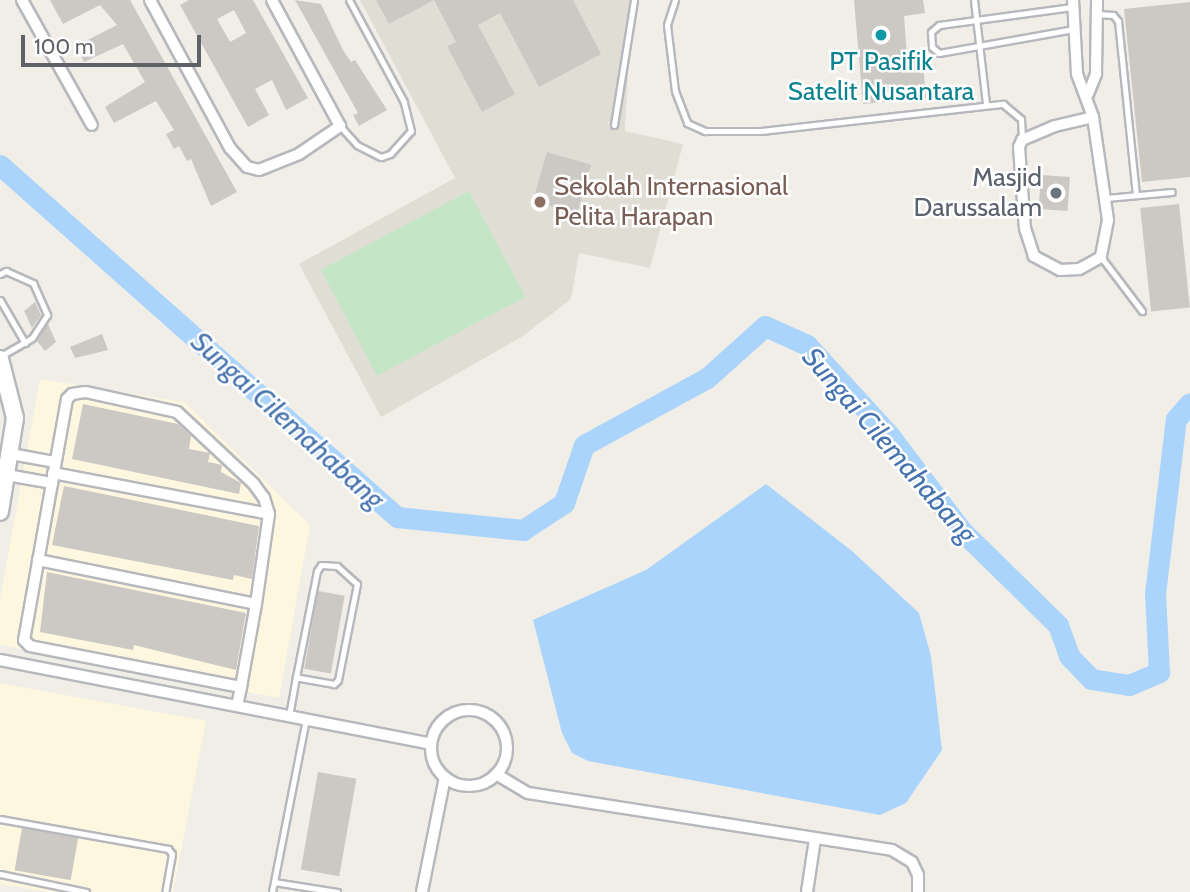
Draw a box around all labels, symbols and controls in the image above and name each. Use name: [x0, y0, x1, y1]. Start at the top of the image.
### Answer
scale bar: [24, 21, 205, 65]
marker: PT Pasifik Satelit Nusantara: [873, 27, 889, 43]
text: 100 m: [34, 34, 93, 59]
place label: PT Pasifik Satelit Nusantara: [788, 46, 974, 108]
place label: Masjid Darussalam: [914, 162, 1042, 224]
place label: Sekolah Internasional Pelita Harapan: [554, 171, 788, 232]
marker: Masjid Darussalam: [1048, 185, 1064, 201]
marker: Sekolah Internasional Pelita Harapan: [532, 194, 548, 210]
water label: Sungai Cilemahabang: [185, 324, 391, 516]
water label: Sungai Cilemahabang: [796, 340, 984, 550]

